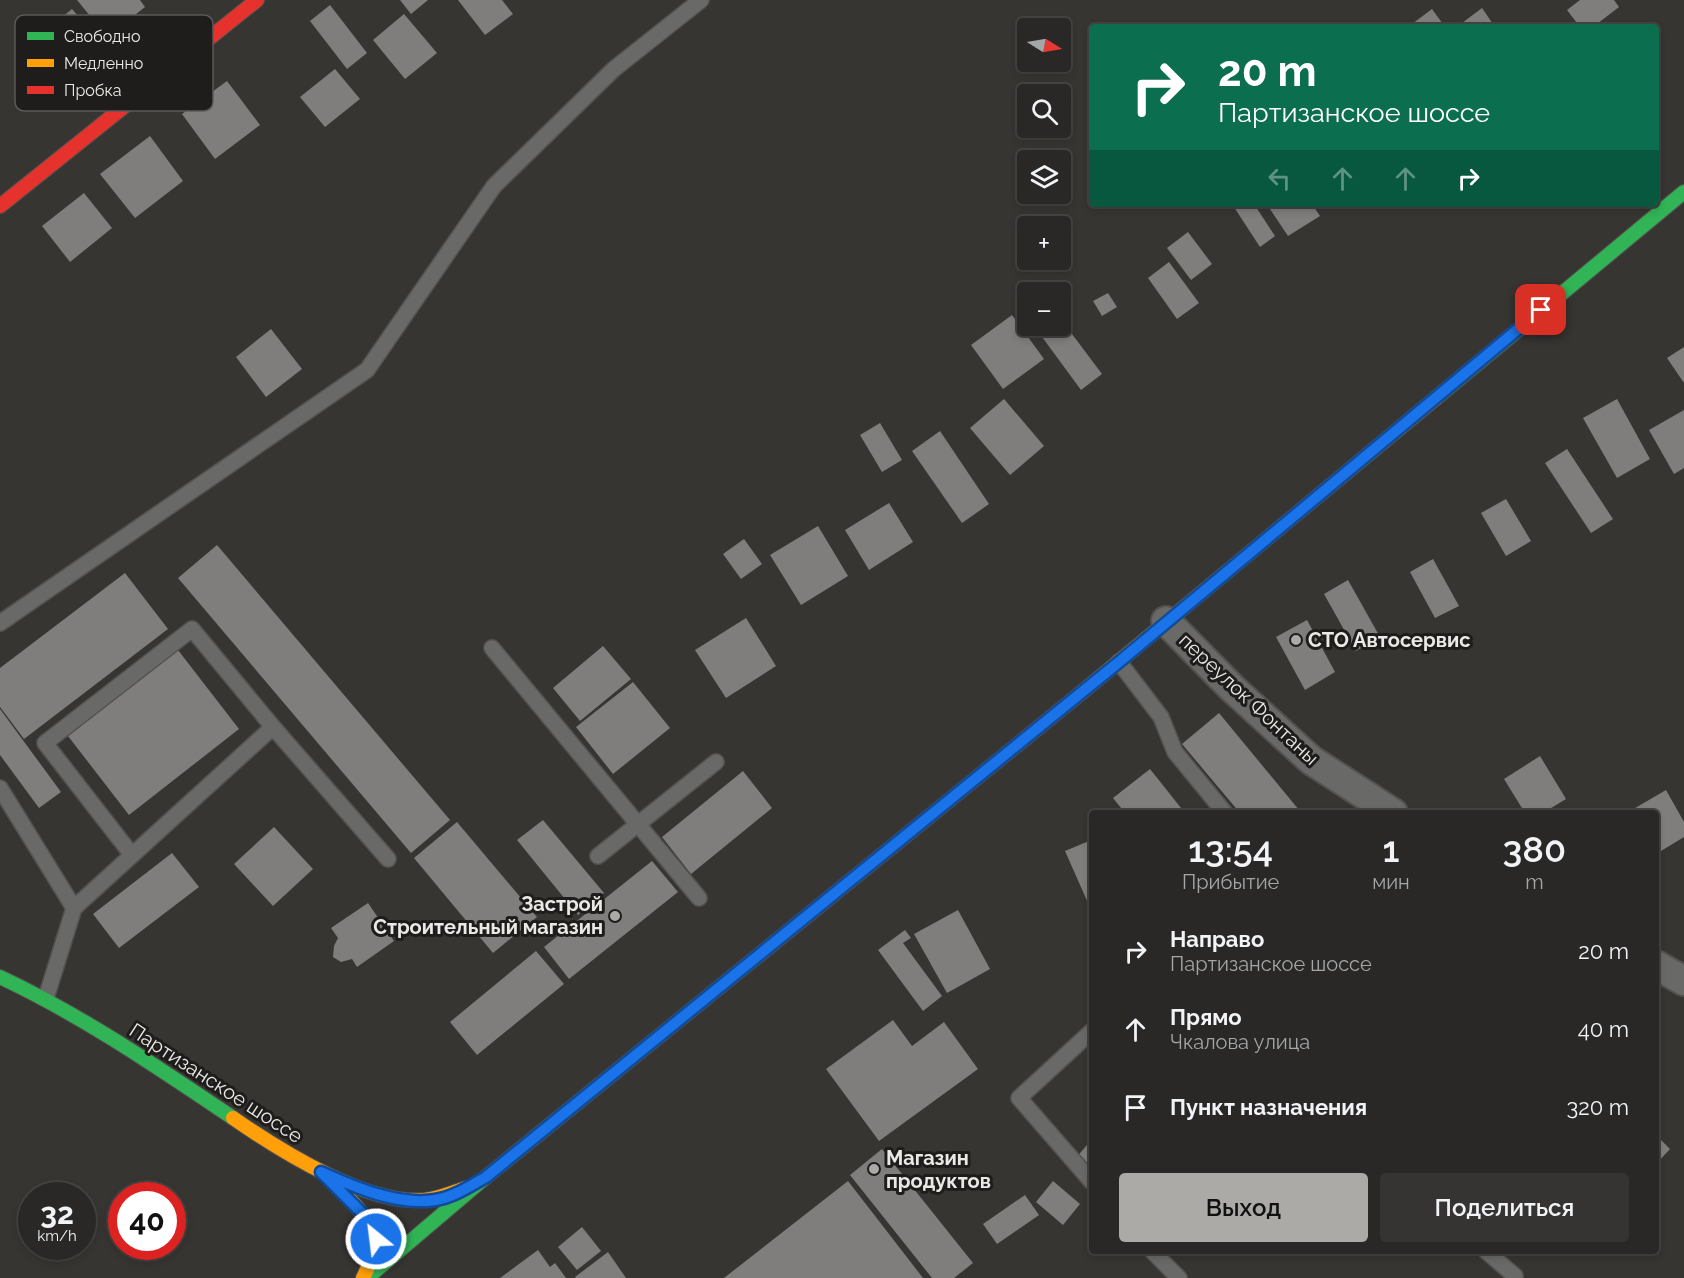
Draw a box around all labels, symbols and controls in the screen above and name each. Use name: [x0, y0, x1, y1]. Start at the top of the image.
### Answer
legend: [15, 15, 213, 111]
north arrow: [1017, 18, 1071, 72]
map controls: [1017, 18, 1071, 336]
text: Свободно: [64, 27, 140, 46]
text: 20 m: [1218, 47, 1317, 96]
icon: right: [1119, 48, 1197, 126]
text: Медленно: [64, 54, 143, 73]
text: Пробка: [64, 81, 122, 100]
button: search: [1017, 84, 1071, 138]
text: Партизанское шоссе: [1218, 97, 1490, 128]
button: layers: [1017, 150, 1071, 204]
icon: left: [1263, 162, 1296, 195]
icon: ahead: [1326, 162, 1359, 195]
icon: ahead: [1389, 162, 1422, 195]
icon: right: [1452, 162, 1485, 195]
button: +: [1017, 216, 1071, 270]
button: −: [1017, 282, 1071, 336]
pin: [1515, 284, 1566, 335]
icon: arrive: [1524, 293, 1557, 326]
street label: переулок Фонтаны: [1174, 628, 1324, 770]
place label: СТО Автосервис: [1308, 628, 1471, 652]
marker: СТО Автосервис: [1289, 633, 1303, 647]
text: 13:54: [1188, 828, 1273, 870]
text: 1: [1382, 828, 1399, 870]
text: 380: [1503, 828, 1566, 870]
text: Прибытие: [1182, 870, 1279, 894]
text: мин: [1372, 870, 1410, 894]
text: m: [1525, 870, 1544, 894]
place label: Застрой Строительный магазин: [373, 892, 603, 939]
marker: Застрой Строительный магазин: [608, 909, 622, 923]
text: Направо: [1170, 926, 1264, 952]
icon: right: [1119, 935, 1152, 968]
text: 20 m: [1578, 938, 1629, 964]
text: Партизанское шоссе: [1170, 952, 1372, 976]
text: Прямо: [1170, 1004, 1242, 1030]
icon: ahead: [1119, 1013, 1152, 1046]
text: 40 m: [1578, 1016, 1629, 1042]
street label: Партизанское шоссе: [125, 1018, 307, 1148]
text: Чкалова улица: [1170, 1030, 1310, 1054]
icon: arrive: [1119, 1091, 1152, 1124]
text: Пункт назначения: [1170, 1094, 1367, 1120]
text: 320 m: [1566, 1094, 1629, 1120]
place label: Магазин продуктов: [886, 1146, 991, 1193]
marker: Магазин продуктов: [867, 1162, 881, 1176]
button: Выход: [1119, 1173, 1368, 1242]
button: Поделиться: [1380, 1173, 1629, 1242]
speed limit sign: 40: [108, 1182, 186, 1260]
text: 32: [40, 1196, 74, 1231]
position arrow: [344, 1207, 408, 1271]
text: km/h: [37, 1227, 77, 1245]

